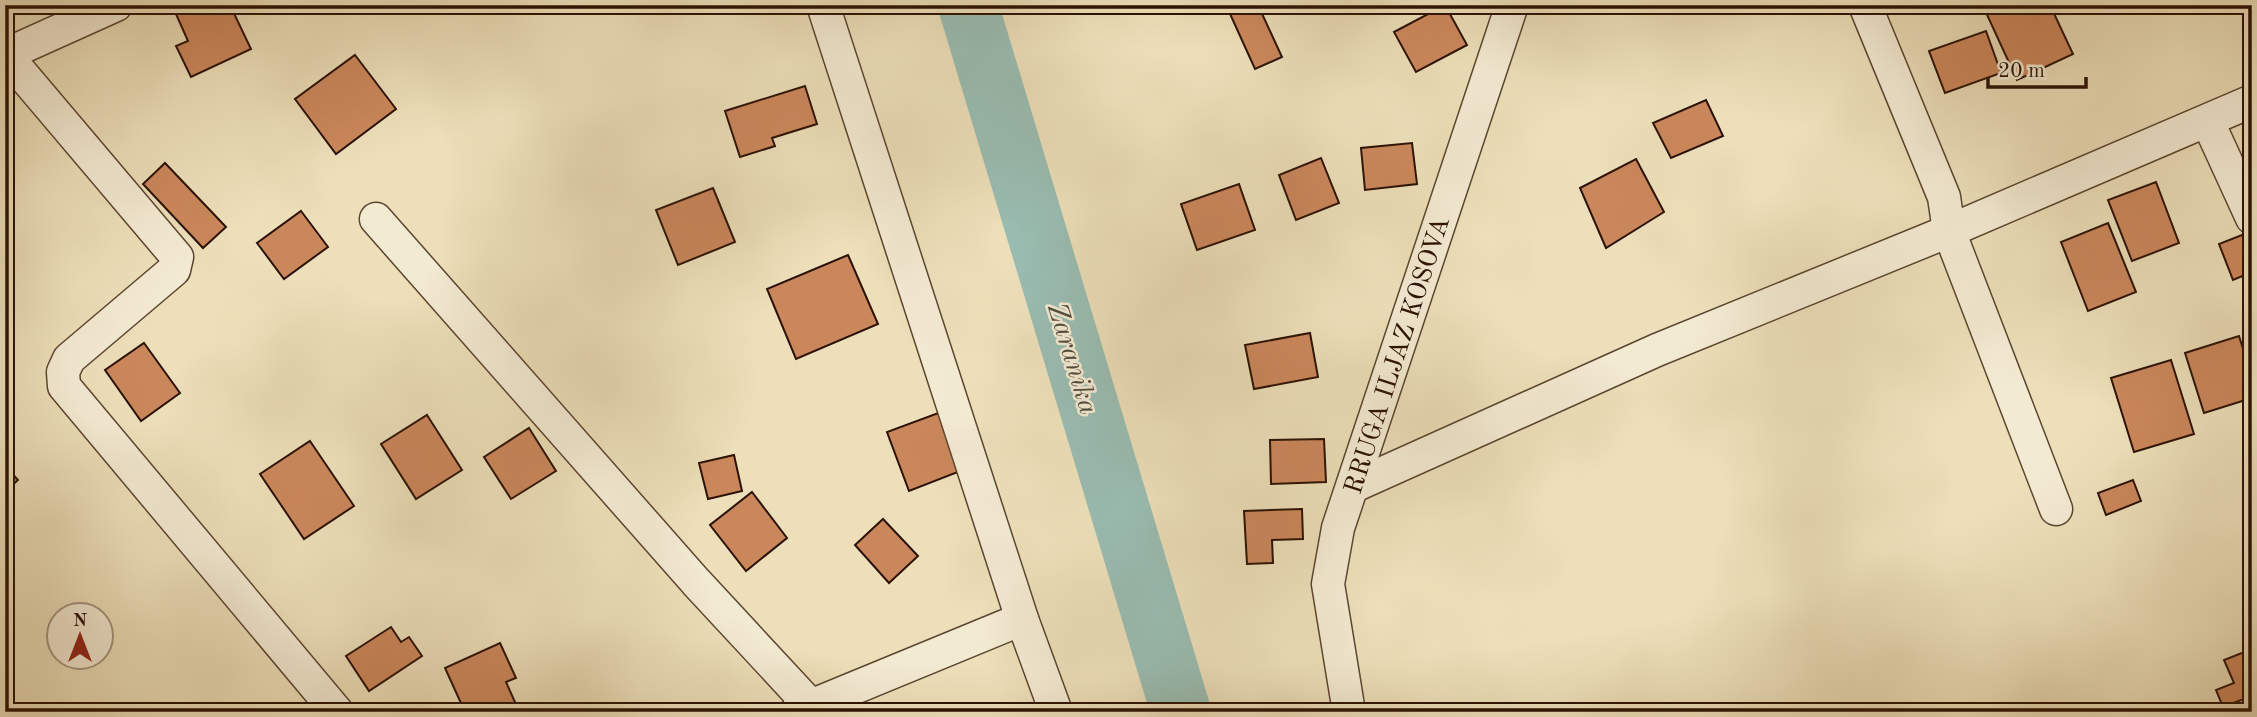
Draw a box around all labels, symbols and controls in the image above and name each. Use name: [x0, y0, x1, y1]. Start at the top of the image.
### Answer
scale bar: [1988, 46, 2086, 90]
text: 20 m: [1998, 61, 2045, 82]
street label: RRUGA ILJAZ KOSOVA: [1341, 213, 1455, 498]
water label: Zaranika: [1041, 300, 1101, 418]
north arrow: [46, 602, 116, 672]
text: N: [73, 612, 88, 631]

